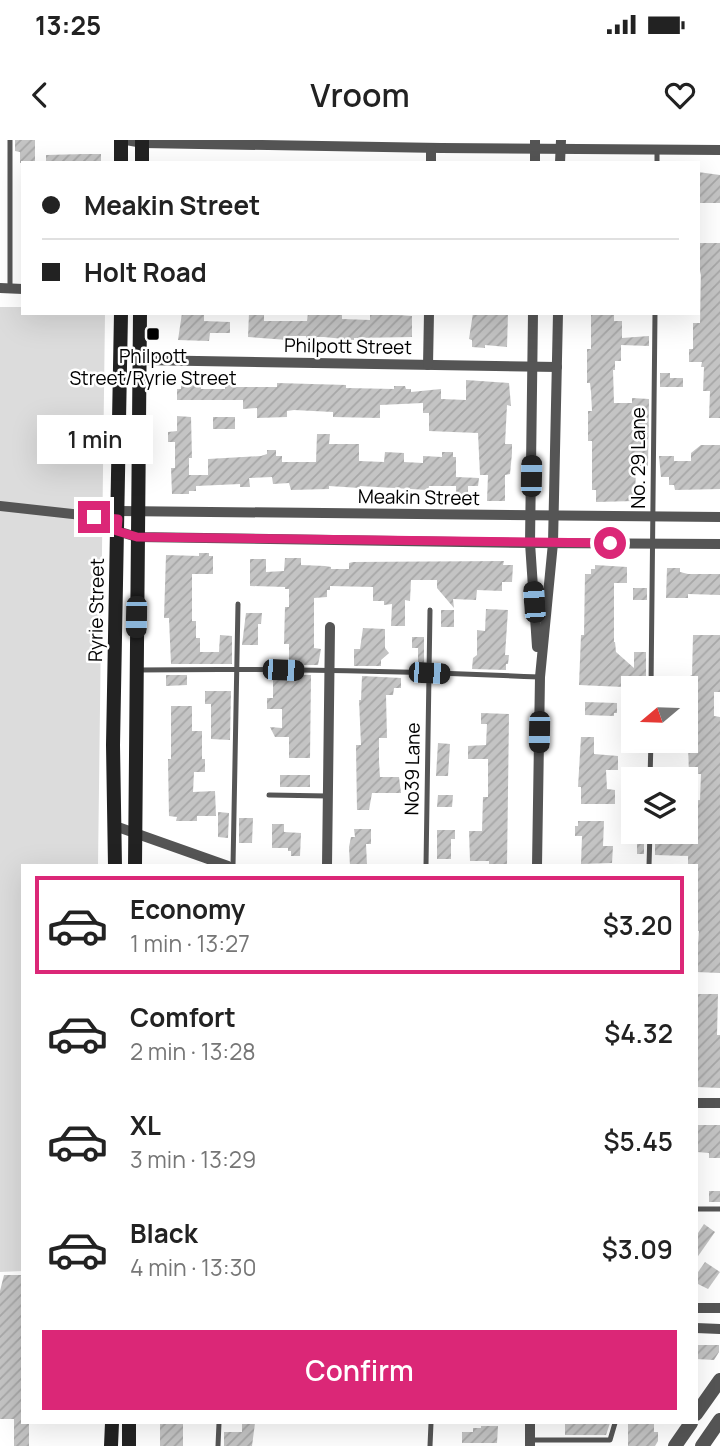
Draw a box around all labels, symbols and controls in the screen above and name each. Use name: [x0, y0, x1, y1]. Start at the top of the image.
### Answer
text: 13:25: [35, 7, 101, 43]
text: Vroom: [310, 73, 410, 117]
icon: back: [21, 76, 59, 114]
icon: heart: [661, 76, 699, 114]
text: Meakin Street: [84, 187, 260, 223]
text: Holt Road: [84, 254, 207, 290]
marker: Philpott Street/Ryrie Street: [145, 326, 161, 342]
street label: Philpott Street: [284, 332, 412, 360]
place label: Philpott Street/Ryrie Street: [69, 343, 237, 391]
street label: No. 29 Lane: [625, 407, 651, 509]
callout: 1 min: [36, 416, 152, 464]
text: 1 min: [68, 423, 122, 455]
car: [521, 455, 542, 497]
street label: Meakin Street: [358, 483, 480, 511]
route end: [78, 501, 110, 533]
route start: [594, 527, 626, 559]
street label: Ryrie Street: [82, 558, 110, 662]
car: [523, 580, 546, 624]
car: [126, 596, 147, 638]
car: [262, 659, 305, 681]
car: [408, 661, 451, 685]
north arrow: [621, 676, 698, 752]
map controls: [621, 676, 698, 844]
car: [529, 711, 550, 753]
street label: No39 Lane: [398, 722, 426, 816]
button: layers: [621, 767, 698, 844]
text: Economy: [130, 891, 245, 927]
icon: car: [46, 894, 109, 957]
text: $3.20: [603, 907, 673, 943]
text: 1 min · 13:27: [130, 927, 250, 959]
text: Comfort: [130, 999, 236, 1035]
icon: car: [46, 1002, 109, 1065]
text: $4.32: [604, 1015, 673, 1051]
text: 2 min · 13:28: [130, 1035, 256, 1067]
text: XL: [130, 1107, 161, 1143]
icon: car: [46, 1110, 109, 1173]
text: $5.45: [604, 1123, 673, 1159]
text: 3 min · 13:29: [130, 1143, 256, 1175]
text: Black: [130, 1215, 198, 1251]
icon: car: [46, 1218, 109, 1281]
text: $3.09: [602, 1231, 673, 1267]
text: 4 min · 13:30: [130, 1251, 256, 1283]
button: Confirm: [42, 1330, 677, 1410]

